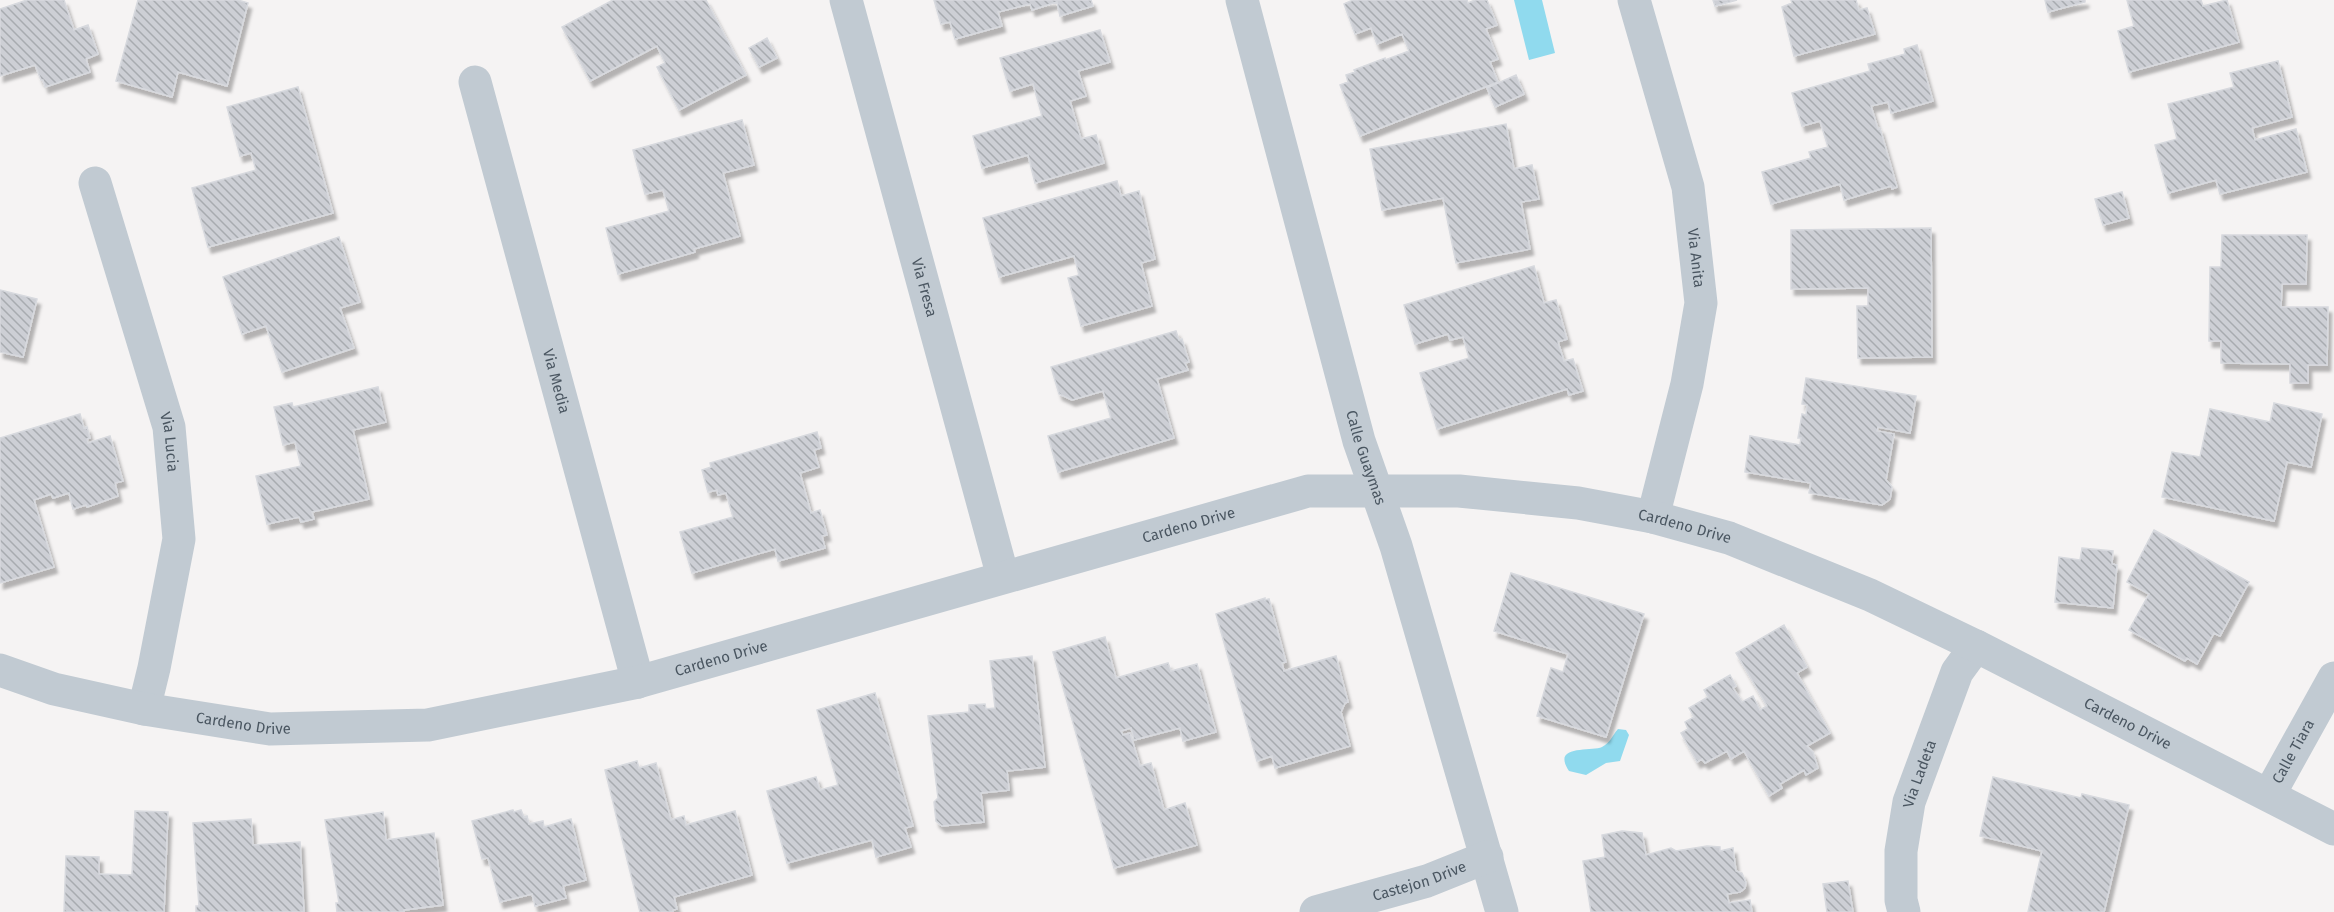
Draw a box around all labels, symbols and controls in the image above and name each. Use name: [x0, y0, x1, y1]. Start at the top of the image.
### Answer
street label: Via Anita: [1684, 227, 1708, 289]
street label: Via Fresa: [908, 256, 941, 319]
street label: Via Media: [539, 347, 574, 415]
street label: Calle Guaymas: [1342, 408, 1390, 507]
street label: Via Lucia: [156, 410, 182, 473]
street label: Cardeno Drive: [1140, 503, 1237, 547]
street label: Cardeno Drive: [1637, 505, 1733, 547]
street label: Cardeno Drive: [673, 636, 770, 680]
street label: Cardeno Drive: [2081, 694, 2174, 753]
street label: Cardeno Drive: [195, 708, 291, 738]
street label: Calle Tiara: [2268, 716, 2318, 787]
street label: Via Ladeta: [1899, 738, 1940, 809]
street label: Castejon Drive: [1371, 857, 1469, 905]

